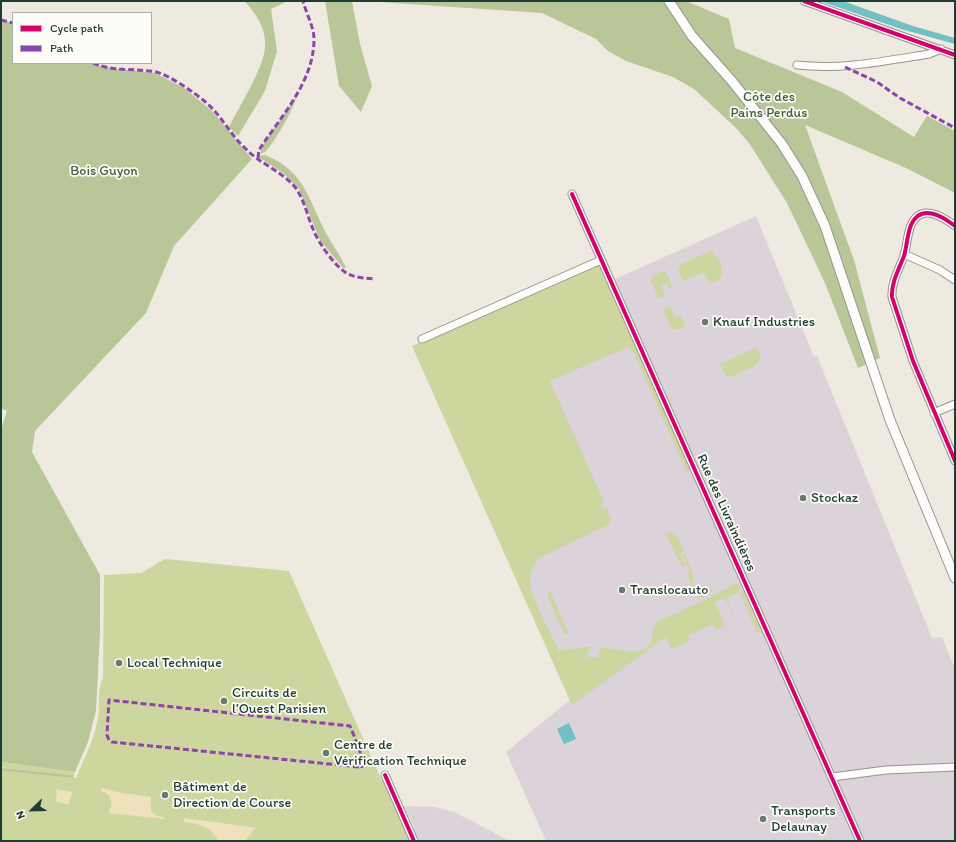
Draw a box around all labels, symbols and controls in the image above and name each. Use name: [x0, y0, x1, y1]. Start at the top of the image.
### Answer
legend: [12, 12, 152, 64]
text: Cycle path: [50, 21, 104, 35]
text: Path: [50, 41, 73, 55]
park label: Côte des Pains Perdus: [731, 89, 807, 122]
park label: Bois Guyon: [70, 163, 138, 179]
place label: Knauf Industries: [713, 314, 815, 330]
marker: Knauf Industries: [700, 317, 710, 327]
street label: Rue des Livraindières: [693, 452, 759, 574]
place label: Stockaz: [811, 490, 858, 506]
marker: Stockaz: [798, 493, 808, 503]
place label: Translocauto: [630, 582, 708, 598]
marker: Translocauto: [617, 585, 627, 595]
place label: Local Technique: [127, 655, 222, 671]
marker: Local Technique: [114, 658, 124, 668]
place label: Circuits de l’Ouest Parisien: [232, 685, 326, 718]
marker: Circuits de l’Ouest Parisien: [219, 696, 229, 706]
place label: Centre de Vérification Technique: [334, 737, 467, 770]
marker: Centre de Vérification Technique: [321, 748, 331, 758]
place label: Bâtiment de Direction de Course: [173, 779, 291, 812]
north arrow: [12, 790, 52, 830]
marker: Bâtiment de Direction de Course: [160, 790, 170, 800]
place label: Transports Delaunay: [771, 803, 836, 836]
text: N: [13, 809, 28, 821]
marker: Transports Delaunay: [758, 814, 768, 824]

